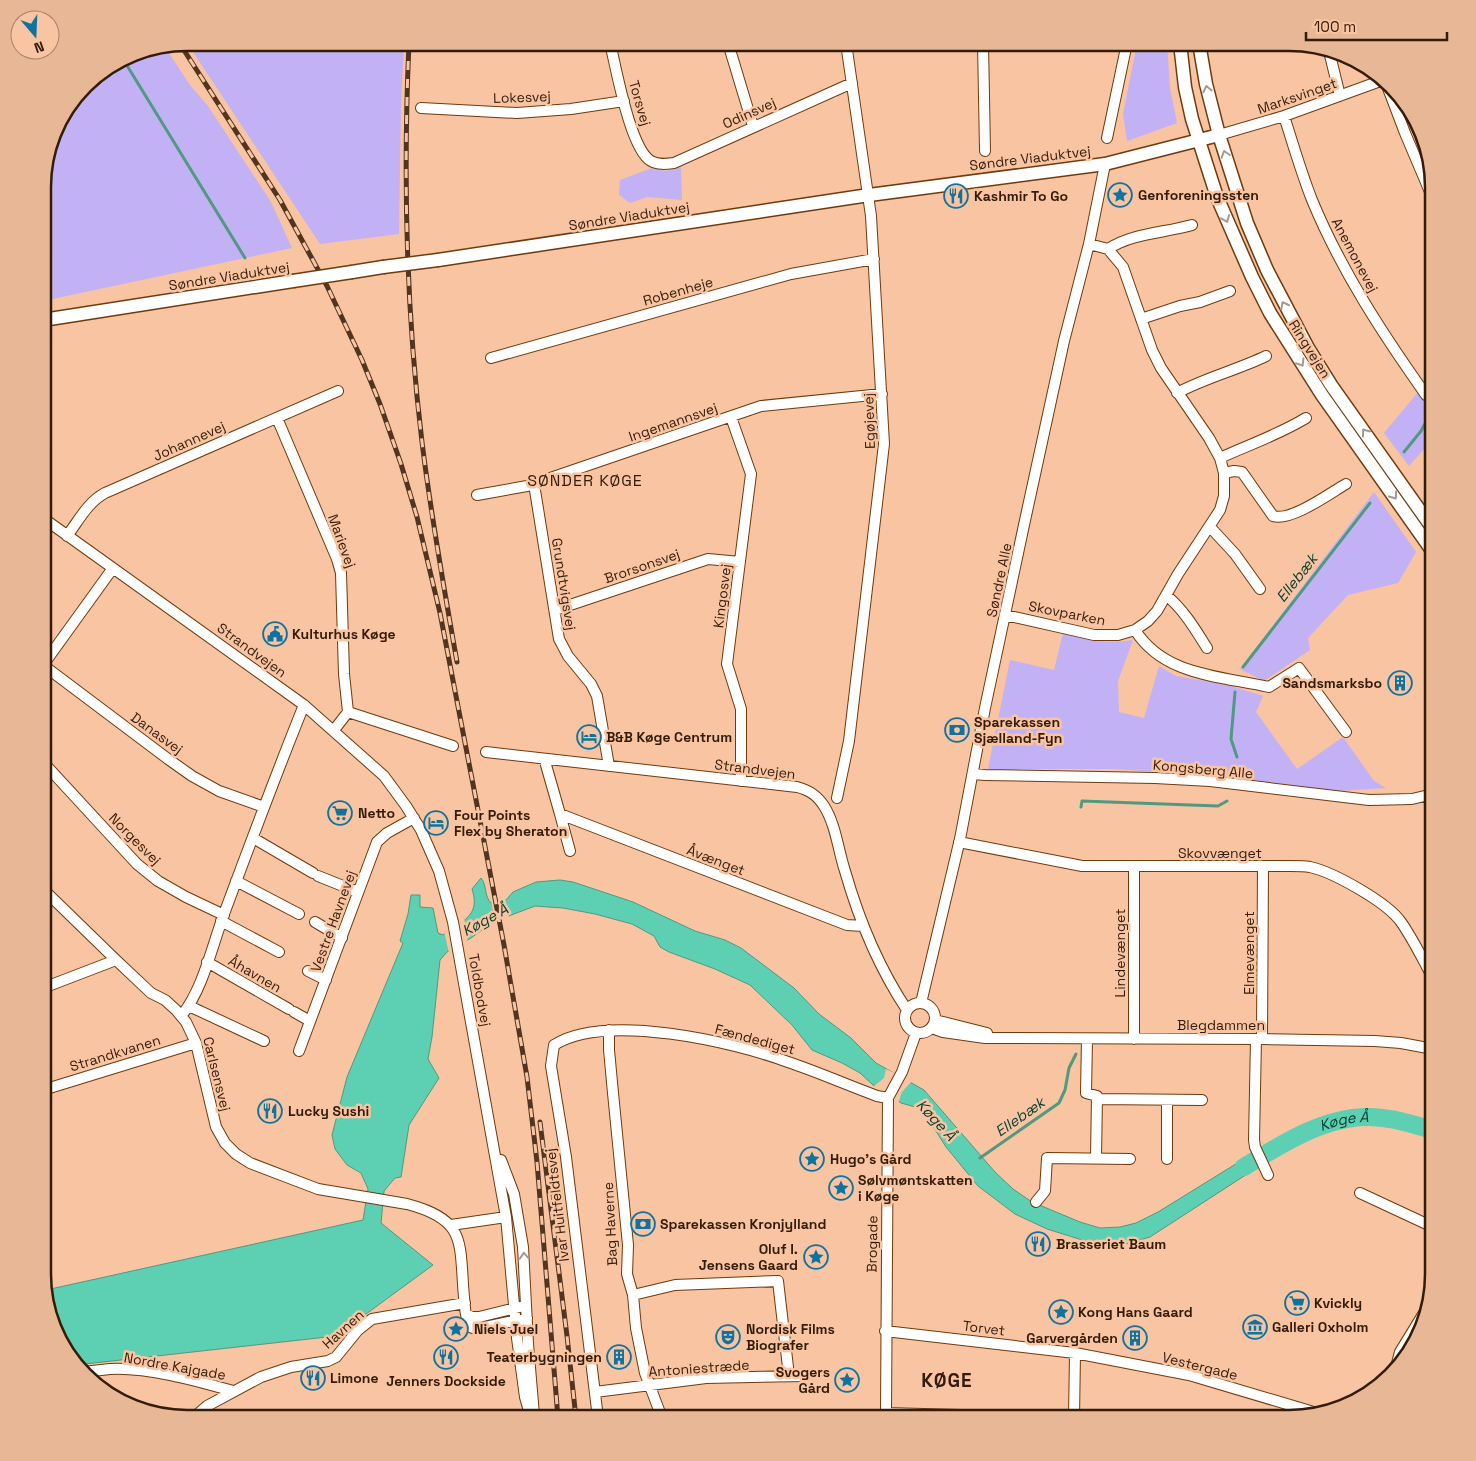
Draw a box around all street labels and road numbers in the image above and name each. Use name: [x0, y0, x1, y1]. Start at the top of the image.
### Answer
street label: Marksvinget: [1255, 74, 1339, 118]
street label: Torsvej: [625, 78, 655, 128]
street label: Lokesvej: [493, 87, 551, 107]
street label: Odinsvej: [720, 93, 778, 133]
street label: Søndre Viaduktvej: [968, 142, 1092, 174]
street label: Søndre Viaduktvej: [567, 198, 691, 234]
street label: Anemonevej: [1328, 215, 1382, 295]
street label: Søndre Viaduktvej: [167, 258, 291, 294]
street label: Robenheje: [641, 272, 715, 310]
street label: Ringvejen: [1285, 316, 1335, 382]
street label: Egøjevej: [859, 393, 879, 449]
street label: Ingemannsvej: [626, 398, 720, 446]
street label: Johannevej: [150, 417, 228, 465]
street label: Marievej: [324, 512, 360, 570]
street label: Grundtvigsvej: [548, 537, 580, 631]
street label: Søndre Alle: [982, 541, 1016, 619]
street label: Brorsonsvej: [602, 545, 682, 587]
street label: Kingosvej: [709, 563, 735, 629]
street label: Skovparken: [1027, 597, 1107, 629]
street label: Strandvejen: [214, 619, 290, 681]
street label: Danasvej: [127, 708, 187, 758]
street label: Strandvejen: [713, 755, 797, 783]
street label: Kongsberg Alle: [1152, 756, 1254, 782]
street label: Norgesvej: [105, 809, 165, 869]
street label: Åvænget: [684, 841, 748, 879]
street label: Skovvænget: [1178, 844, 1262, 862]
street label: Vestre Havnevej: [306, 868, 360, 974]
street label: Lindevænget: [1111, 909, 1129, 997]
street label: Elmevænget: [1240, 911, 1258, 995]
street label: Åhavnen: [225, 952, 285, 996]
street label: Toldbodvej: [465, 952, 495, 1028]
street label: Blegdammen: [1177, 1016, 1265, 1034]
street label: Fændediget: [713, 1020, 797, 1058]
street label: Strandkvanen: [67, 1031, 163, 1075]
street label: Carlsensvej: [199, 1035, 235, 1113]
street label: Ivar Huitfeldtsvej: [541, 1147, 573, 1263]
street label: Bag Haverne: [599, 1181, 621, 1267]
street label: Brogade: [863, 1215, 881, 1273]
street label: Havnen: [318, 1306, 368, 1352]
street label: Torvet: [962, 1316, 1006, 1340]
street label: Nordre Kajgade: [123, 1348, 227, 1384]
street label: Vestergade: [1160, 1348, 1240, 1384]
street label: Antoniestræde: [648, 1355, 750, 1381]

